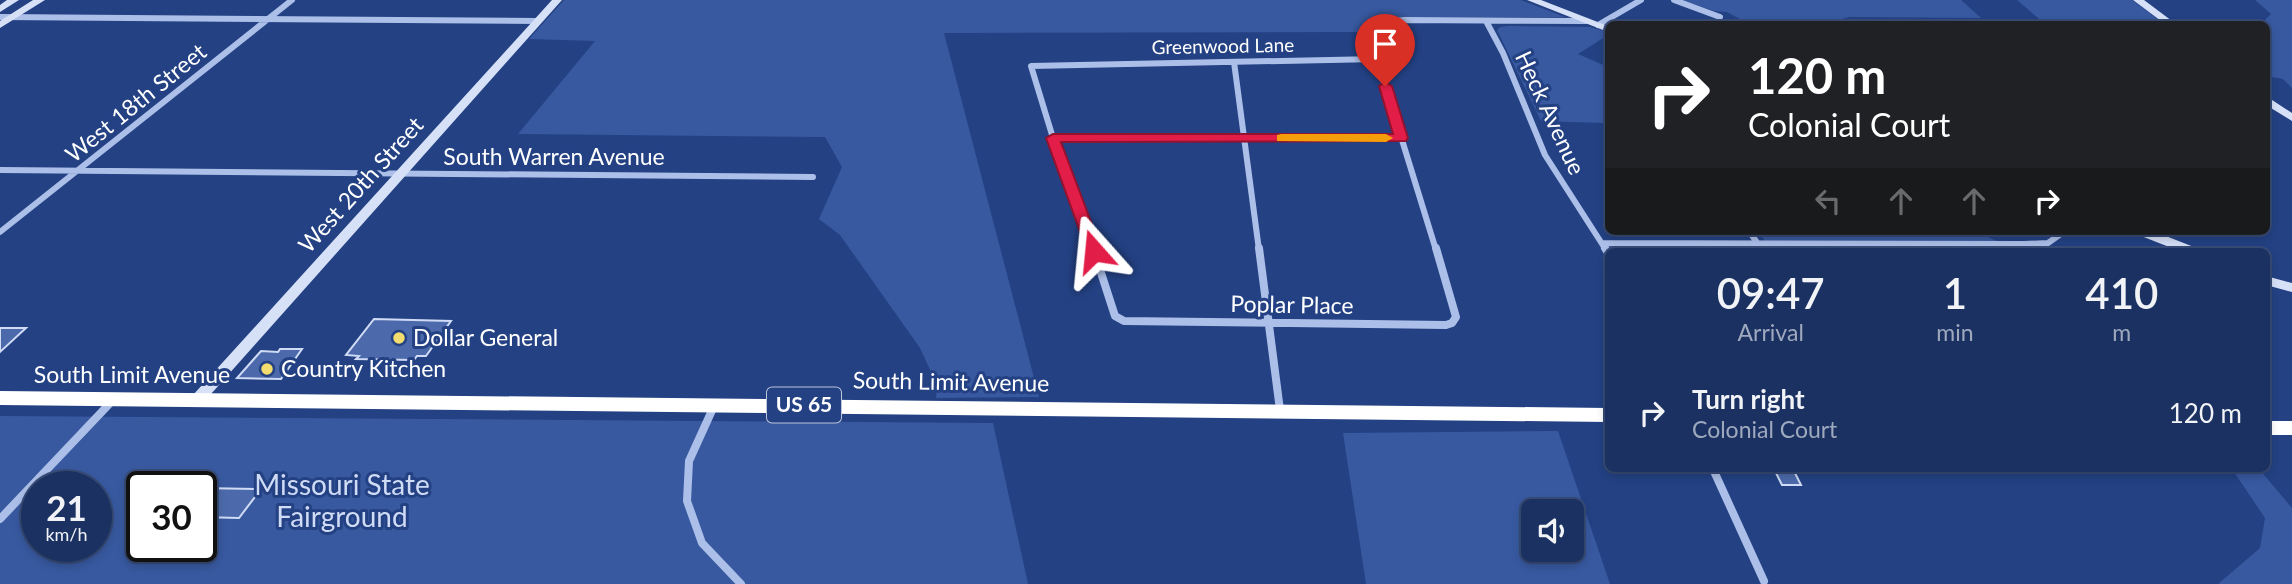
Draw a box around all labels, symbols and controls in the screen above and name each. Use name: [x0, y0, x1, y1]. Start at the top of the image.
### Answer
pin: [1355, 14, 1415, 86]
icon: arrive: [1366, 25, 1404, 63]
street label: Greenwood Lane: [1152, 33, 1294, 58]
street label: West 18th Street: [59, 36, 212, 168]
street label: Heck Avenue: [1510, 46, 1592, 179]
text: 120 m: [1748, 46, 1886, 104]
icon: right: [1633, 49, 1724, 140]
text: Colonial Court: [1748, 105, 1950, 144]
street label: West 20th Street: [292, 110, 429, 258]
street label: South Warren Avenue: [443, 142, 665, 170]
icon: left: [1809, 182, 1847, 220]
icon: ahead: [1882, 182, 1920, 220]
icon: ahead: [1955, 182, 1993, 220]
icon: right: [2028, 182, 2066, 220]
position arrow: [1057, 214, 1131, 288]
text: 09:47: [1717, 268, 1825, 318]
text: 1: [1943, 268, 1967, 318]
text: 410: [2085, 268, 2158, 318]
street label: Poplar Place: [1230, 289, 1354, 319]
text: Arrival: [1738, 318, 1804, 346]
text: min: [1936, 318, 1974, 346]
text: m: [2112, 318, 2131, 346]
place label: Dollar General: [413, 323, 558, 351]
marker: Dollar General: [391, 330, 407, 346]
place label: Country Kitchen: [281, 354, 446, 382]
street label: South Limit Avenue: [34, 360, 230, 388]
marker: Country Kitchen: [259, 361, 275, 377]
street label: South Limit Avenue: [853, 365, 1050, 397]
text: Turn right: [1692, 383, 1805, 415]
road number: US 65: [767, 388, 841, 422]
icon: right: [1633, 394, 1671, 432]
text: 120 m: [2169, 397, 2242, 429]
text: Colonial Court: [1692, 415, 1837, 443]
park label: Missouri State Fairground: [254, 467, 430, 533]
speed limit sign: 30: [126, 471, 217, 562]
text: 21: [46, 486, 87, 528]
map controls: [1521, 499, 1584, 562]
button: sound: [1521, 499, 1584, 562]
text: km/h: [45, 523, 88, 545]

